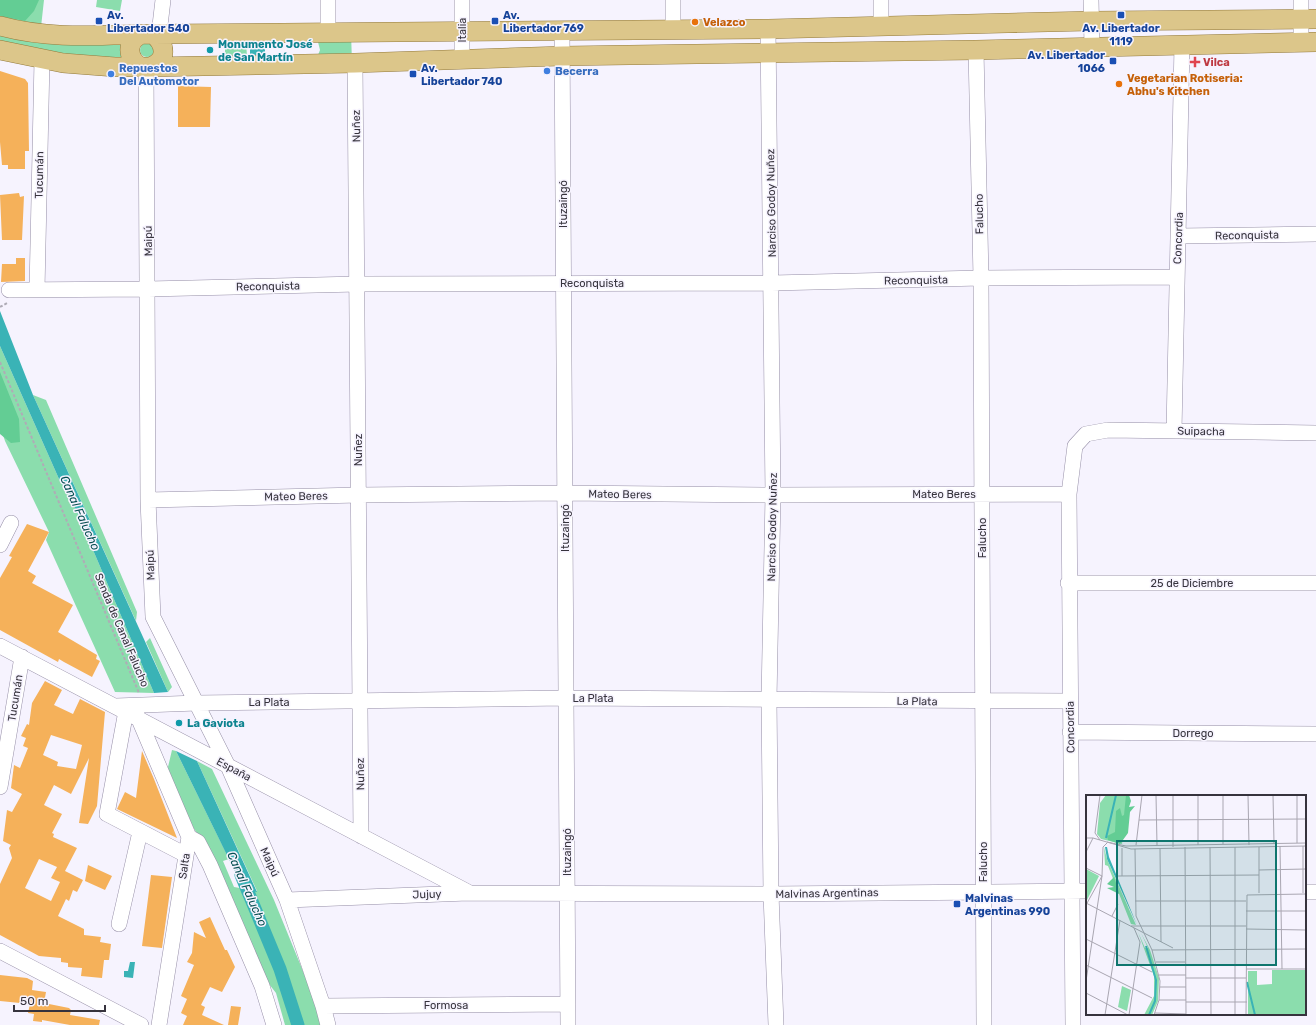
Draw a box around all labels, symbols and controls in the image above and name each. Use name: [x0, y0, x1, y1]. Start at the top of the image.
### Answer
place label: Av. Libertador 540: [107, 9, 190, 35]
place label: Av. Libertador 769: [503, 9, 584, 35]
marker: Av. Libertador 1119: [1116, 10, 1126, 20]
marker: Av. Libertador 540: [94, 16, 104, 26]
marker: Av. Libertador 769: [490, 16, 500, 26]
place label: Velazco: [703, 16, 746, 29]
marker: Velazco: [690, 17, 700, 27]
street label: Italia: [456, 18, 469, 42]
place label: Av. Libertador 1119: [1082, 22, 1160, 48]
place label: Monumento José de San Martín: [218, 38, 313, 64]
marker: Monumento José de San Martín: [205, 45, 215, 55]
place label: Av. Libertador 1066: [1028, 49, 1105, 75]
marker: Av. Libertador 1066: [1108, 56, 1118, 66]
place label: Vilca: [1203, 56, 1230, 69]
marker: Vilca: [1190, 57, 1200, 67]
place label: Repuestos Del Automotor: [119, 62, 199, 88]
place label: Av. Libertador 740: [421, 62, 503, 88]
place label: Becerra: [555, 65, 599, 78]
marker: Becerra: [542, 66, 552, 76]
marker: Repuestos Del Automotor: [106, 69, 116, 79]
marker: Av. Libertador 740: [408, 69, 418, 79]
place label: Vegetarian Rotiseria: Abhu's Kitchen: [1127, 72, 1243, 98]
marker: Vegetarian Rotiseria: Abhu's Kitchen: [1114, 79, 1124, 89]
street label: Nuñez: [350, 109, 363, 142]
street label: Narciso Godoy Nuñez: [764, 148, 779, 257]
street label: Tucumán: [33, 151, 46, 199]
street label: Ituzaingó: [557, 180, 570, 228]
street label: Falucho: [973, 194, 986, 234]
street label: Concordia: [1171, 212, 1186, 264]
street label: Maipú: [142, 226, 155, 256]
street label: Reconquista: [1215, 228, 1279, 243]
street label: Reconquista: [884, 273, 948, 288]
street label: Reconquista: [560, 277, 624, 290]
street label: Reconquista: [236, 279, 300, 294]
street label: Suipacha: [1177, 425, 1225, 438]
street label: Nuñez: [352, 433, 365, 466]
street label: Narciso Godoy Nuñez: [765, 472, 780, 581]
water label: Canal Falucho: [57, 473, 103, 553]
street label: Mateo Beres: [588, 487, 652, 502]
street label: Mateo Beres: [912, 488, 976, 501]
street label: Mateo Beres: [264, 489, 328, 504]
street label: Ituzaingó: [559, 504, 572, 552]
street label: Falucho: [976, 518, 989, 558]
street label: Maipú: [143, 549, 158, 581]
street label: Senda de Canal Falucho: [92, 571, 151, 689]
street label: 25 de Diciembre: [1151, 577, 1233, 590]
street label: Tucumán: [5, 674, 26, 722]
street label: La Plata: [572, 692, 614, 705]
street label: La Plata: [896, 695, 938, 708]
street label: La Plata: [248, 696, 290, 709]
street label: Concordia: [1064, 701, 1077, 753]
place label: La Gaviota: [187, 717, 245, 730]
marker: La Gaviota: [174, 718, 184, 728]
street label: Dorrego: [1172, 727, 1214, 740]
street label: España: [214, 755, 253, 784]
street label: Nuñez: [354, 757, 367, 790]
inset map: [1086, 795, 1306, 1015]
street label: Ituzaingó: [561, 828, 574, 876]
street label: Falucho: [977, 842, 990, 882]
street label: Maipú: [257, 846, 282, 879]
water label: Canal Falucho: [224, 849, 270, 929]
street label: Salta: [176, 852, 193, 880]
street label: Malvinas Argentinas: [775, 886, 879, 901]
street label: Jujuy: [412, 887, 442, 902]
place label: Malvinas Argentinas 990: [965, 892, 1050, 918]
marker: Malvinas Argentinas 990: [952, 899, 962, 909]
scale bar: [14, 987, 105, 1013]
text: 50 m: [20, 994, 48, 1008]
street label: Formosa: [424, 999, 468, 1012]

